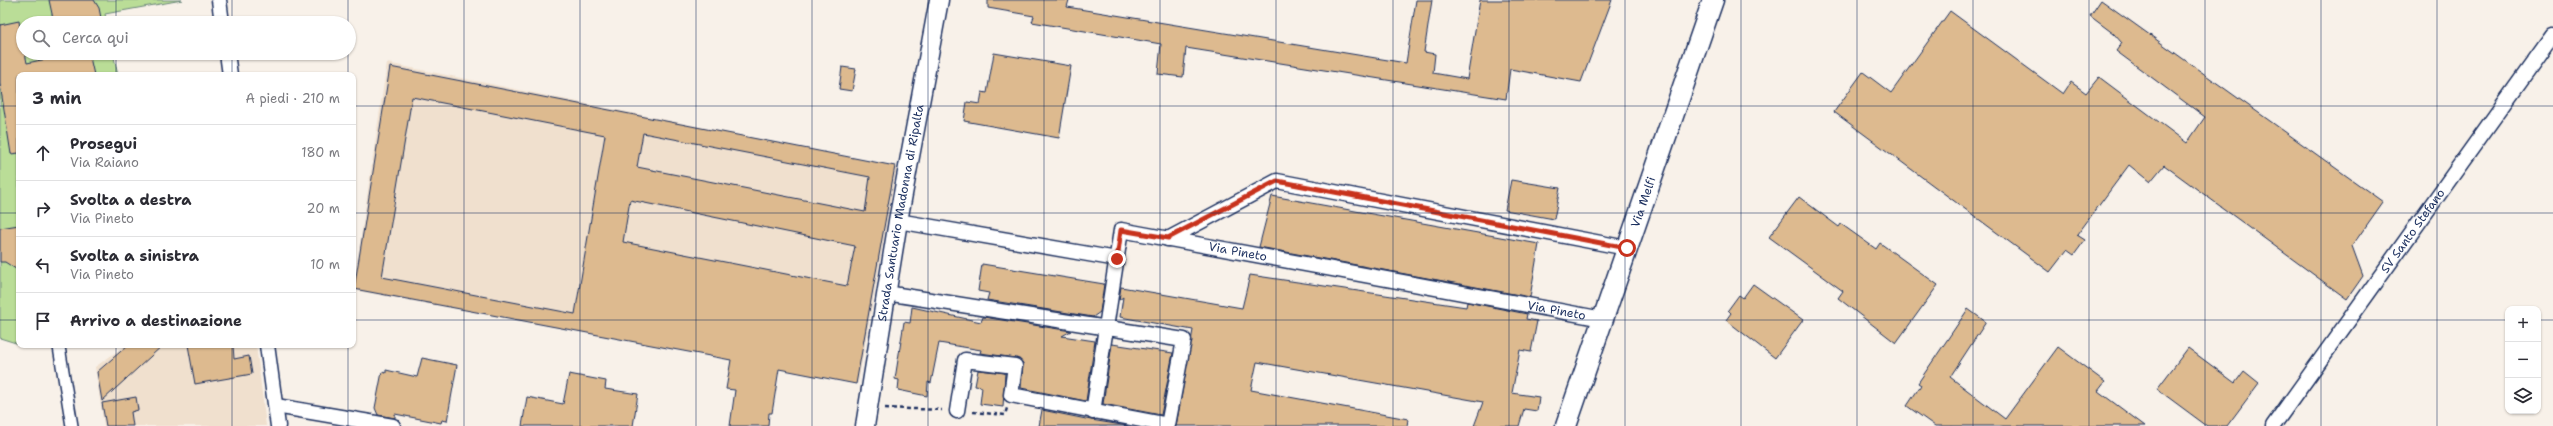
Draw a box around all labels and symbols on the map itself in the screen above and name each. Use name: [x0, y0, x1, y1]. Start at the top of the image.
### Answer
street label: Strada Santuario Madonna di Ripalta: [874, 103, 928, 323]
street label: Via Melfi: [1627, 174, 1659, 229]
street label: SV Santo Stefano: [2377, 185, 2448, 276]
street label: Via Pineto: [1207, 238, 1268, 265]
route start: [1618, 239, 1636, 257]
route end: [1108, 250, 1126, 268]
street label: Via Pineto: [1526, 297, 1587, 324]

